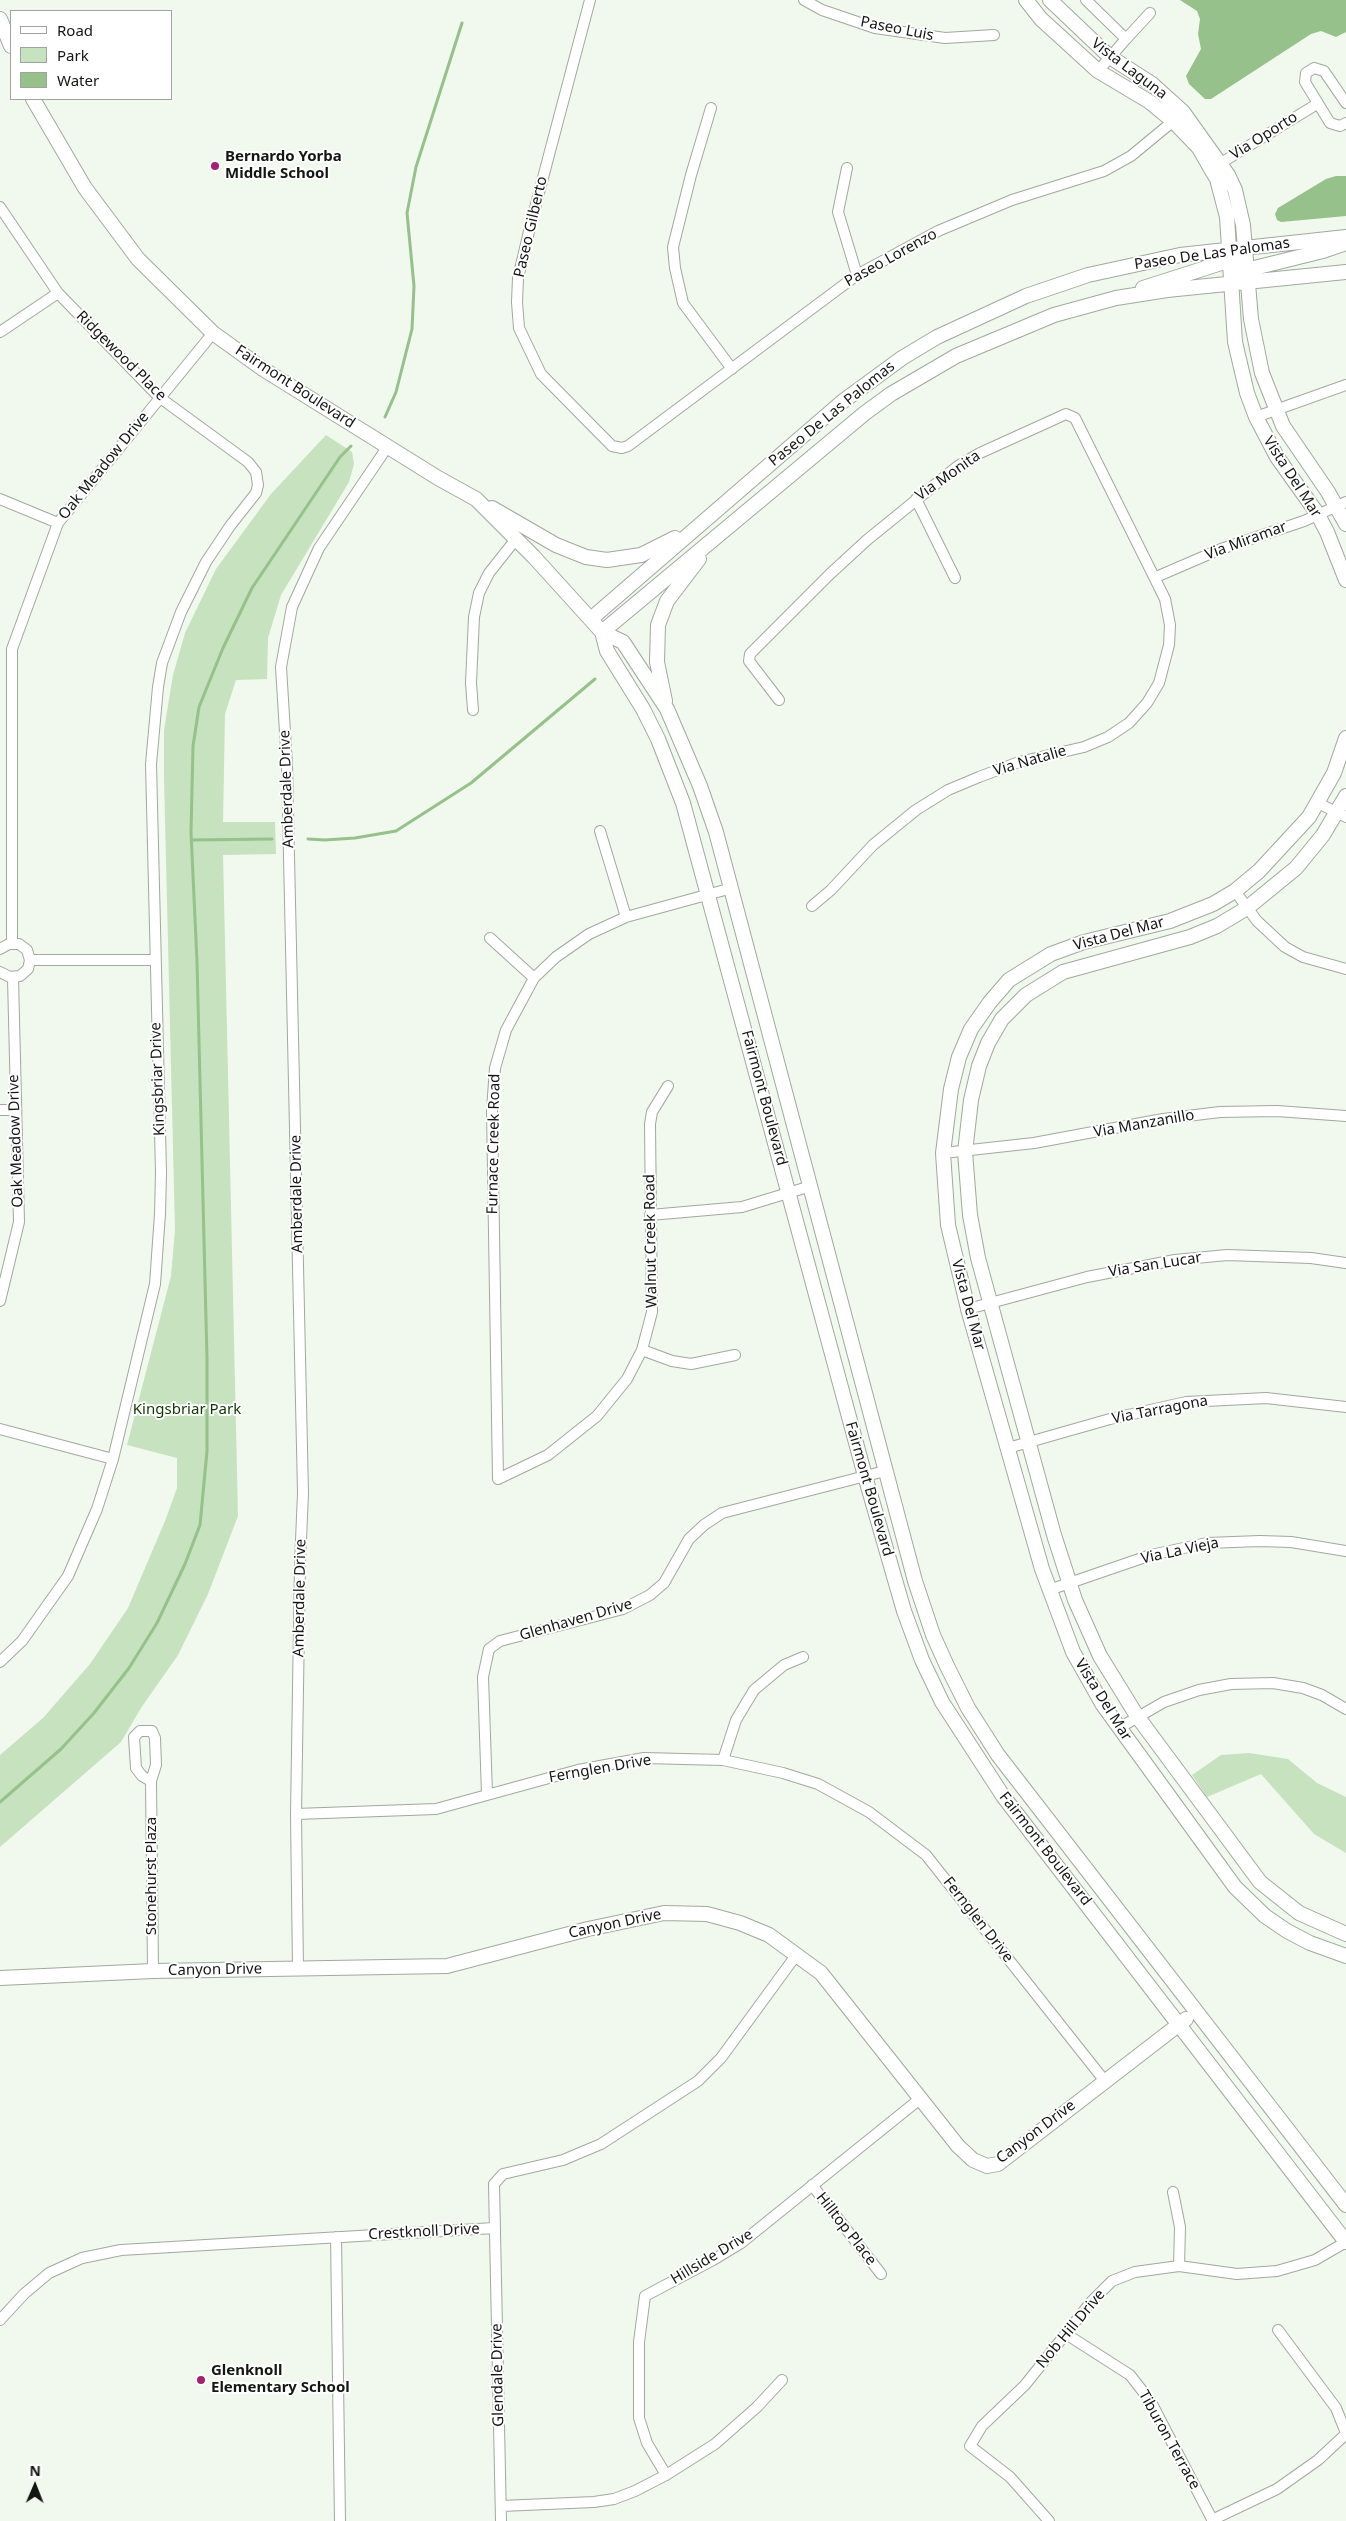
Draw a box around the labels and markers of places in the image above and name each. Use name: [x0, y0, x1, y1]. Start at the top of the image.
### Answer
place label: Bernardo Yorba Middle School: [225, 148, 342, 183]
marker: Bernardo Yorba Middle School: [209, 160, 221, 172]
place label: Glenknoll Elementary School: [211, 2362, 350, 2397]
marker: Glenknoll Elementary School: [195, 2374, 207, 2386]

